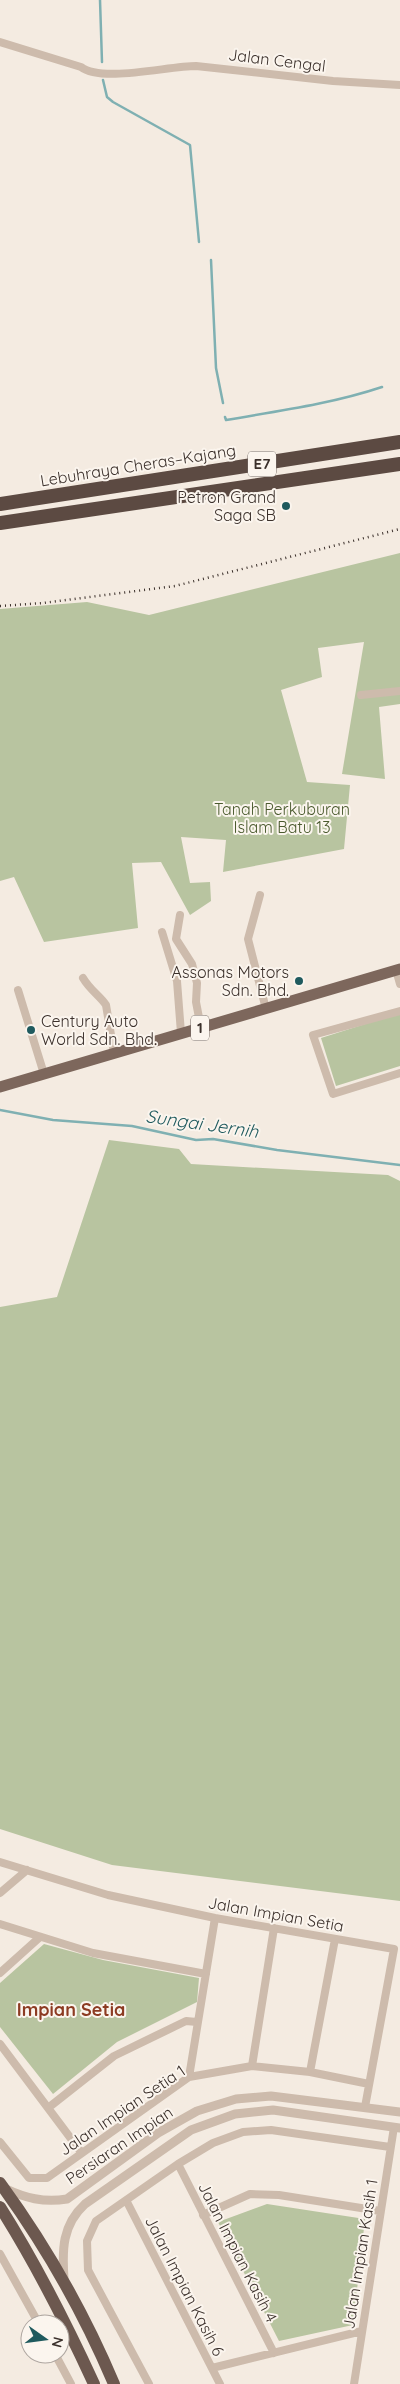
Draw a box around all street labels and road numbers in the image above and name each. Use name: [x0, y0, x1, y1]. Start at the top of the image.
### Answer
street label: Jalan Cengal: [227, 44, 327, 76]
street label: Lebuhraya Cheras–Kajang: [39, 440, 237, 490]
road number: E7: [248, 452, 276, 476]
road number: 1: [191, 1016, 209, 1040]
street label: Jalan Impian Setia: [207, 1892, 345, 1936]
street label: Jalan Impian Setia 1: [55, 2060, 189, 2160]
street label: Persiaran Impian: [62, 2102, 176, 2188]
street label: Jalan Impian Kasih 1: [338, 2178, 382, 2330]
street label: Jalan Impian Kasih 4: [194, 2179, 282, 2325]
street label: Jalan Impian Kasih 6: [141, 2213, 229, 2360]

